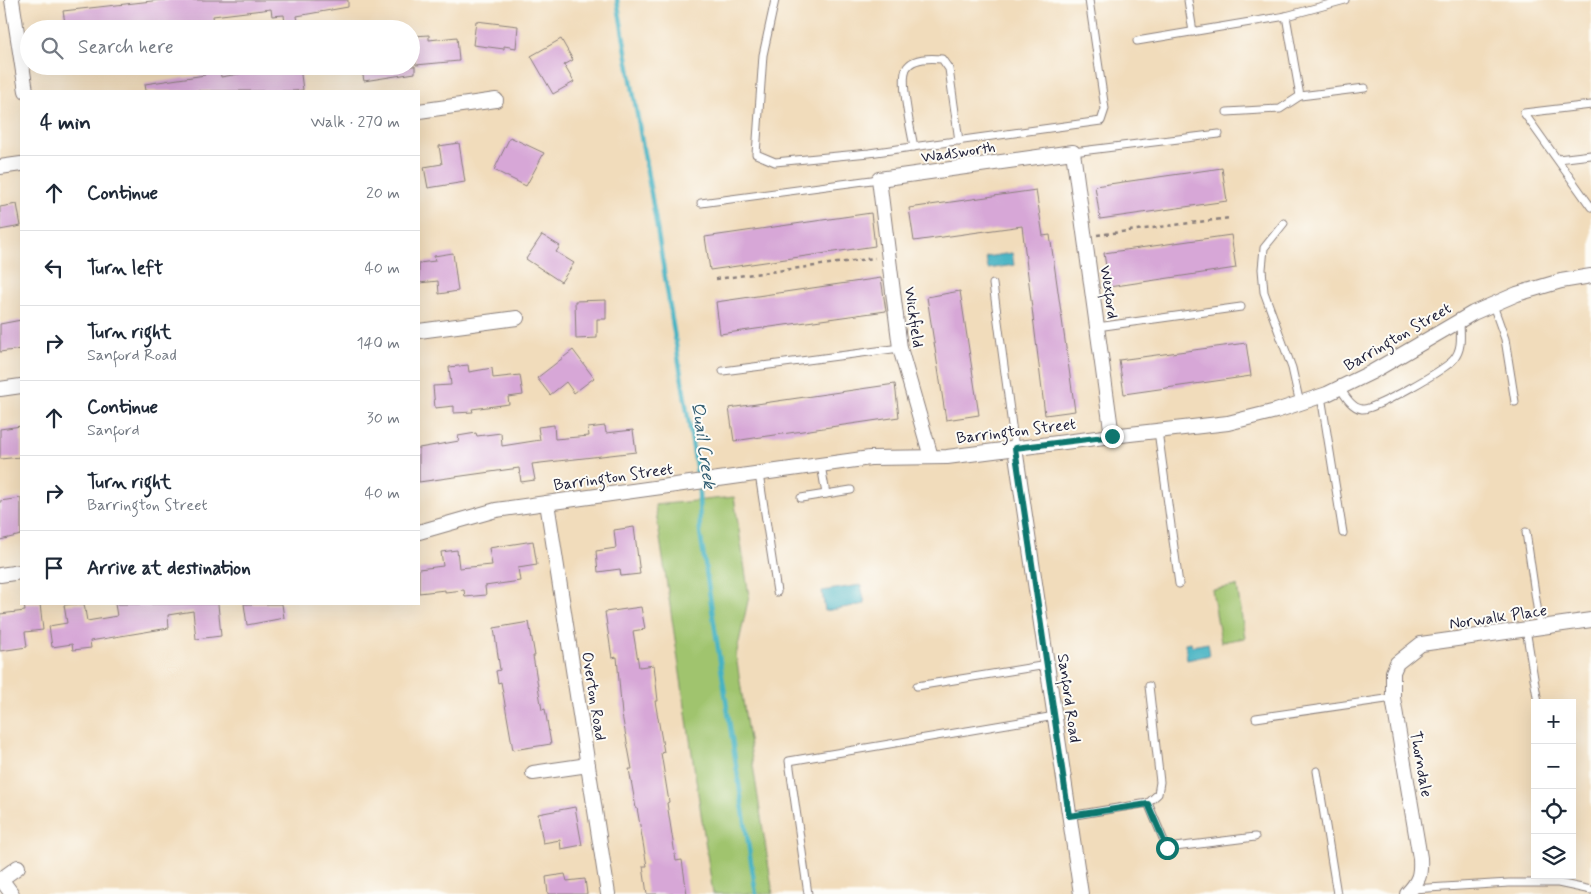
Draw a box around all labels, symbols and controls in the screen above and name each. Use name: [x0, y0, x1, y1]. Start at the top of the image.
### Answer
search box: [20, 20, 420, 75]
icon: search: [38, 34, 66, 62]
text: Search here: [78, 35, 174, 60]
text: 4 min: [40, 109, 91, 137]
text: Walk · 270 m: [311, 112, 400, 133]
street label: Wadsworth: [920, 137, 997, 168]
icon: ahead: [40, 179, 68, 207]
text: Continue: [87, 181, 158, 206]
text: 20 m: [366, 183, 400, 204]
icon: left: [40, 254, 68, 282]
text: Turn left: [87, 256, 163, 281]
text: 40 m: [364, 258, 400, 279]
street label: Wexford: [1092, 264, 1123, 321]
street label: Wickfield: [899, 285, 928, 349]
street label: Barrington Street: [1340, 298, 1456, 377]
text: Turn right: [87, 320, 171, 345]
icon: right: [40, 329, 68, 357]
text: 140 m: [356, 333, 400, 354]
text: Sanford Road: [87, 345, 177, 366]
text: Continue: [87, 395, 158, 420]
water label: Quail Creek: [685, 400, 721, 491]
icon: ahead: [40, 404, 68, 432]
text: 30 m: [367, 408, 400, 429]
street label: Barrington Street: [955, 414, 1077, 450]
text: Sanford: [87, 420, 139, 441]
route end: [1101, 425, 1124, 448]
street label: Barrington Street: [552, 459, 674, 497]
text: Turn right: [87, 470, 171, 495]
icon: right: [40, 479, 68, 507]
text: 40 m: [364, 483, 400, 504]
text: Barrington Street: [87, 495, 207, 516]
icon: arrive: [40, 554, 68, 582]
text: Arrive at destination: [87, 556, 251, 581]
street label: Norwalk Place: [1448, 600, 1549, 635]
street label: Overton Road: [576, 650, 611, 742]
street label: Sanford Road: [1050, 652, 1085, 744]
map controls: [1531, 699, 1576, 879]
button: +: [1531, 699, 1576, 744]
street label: Thorndale: [1404, 730, 1437, 799]
button: −: [1531, 744, 1576, 789]
button: locate: [1531, 789, 1576, 834]
button: layers: [1531, 834, 1576, 879]
route start: [1156, 837, 1179, 860]

